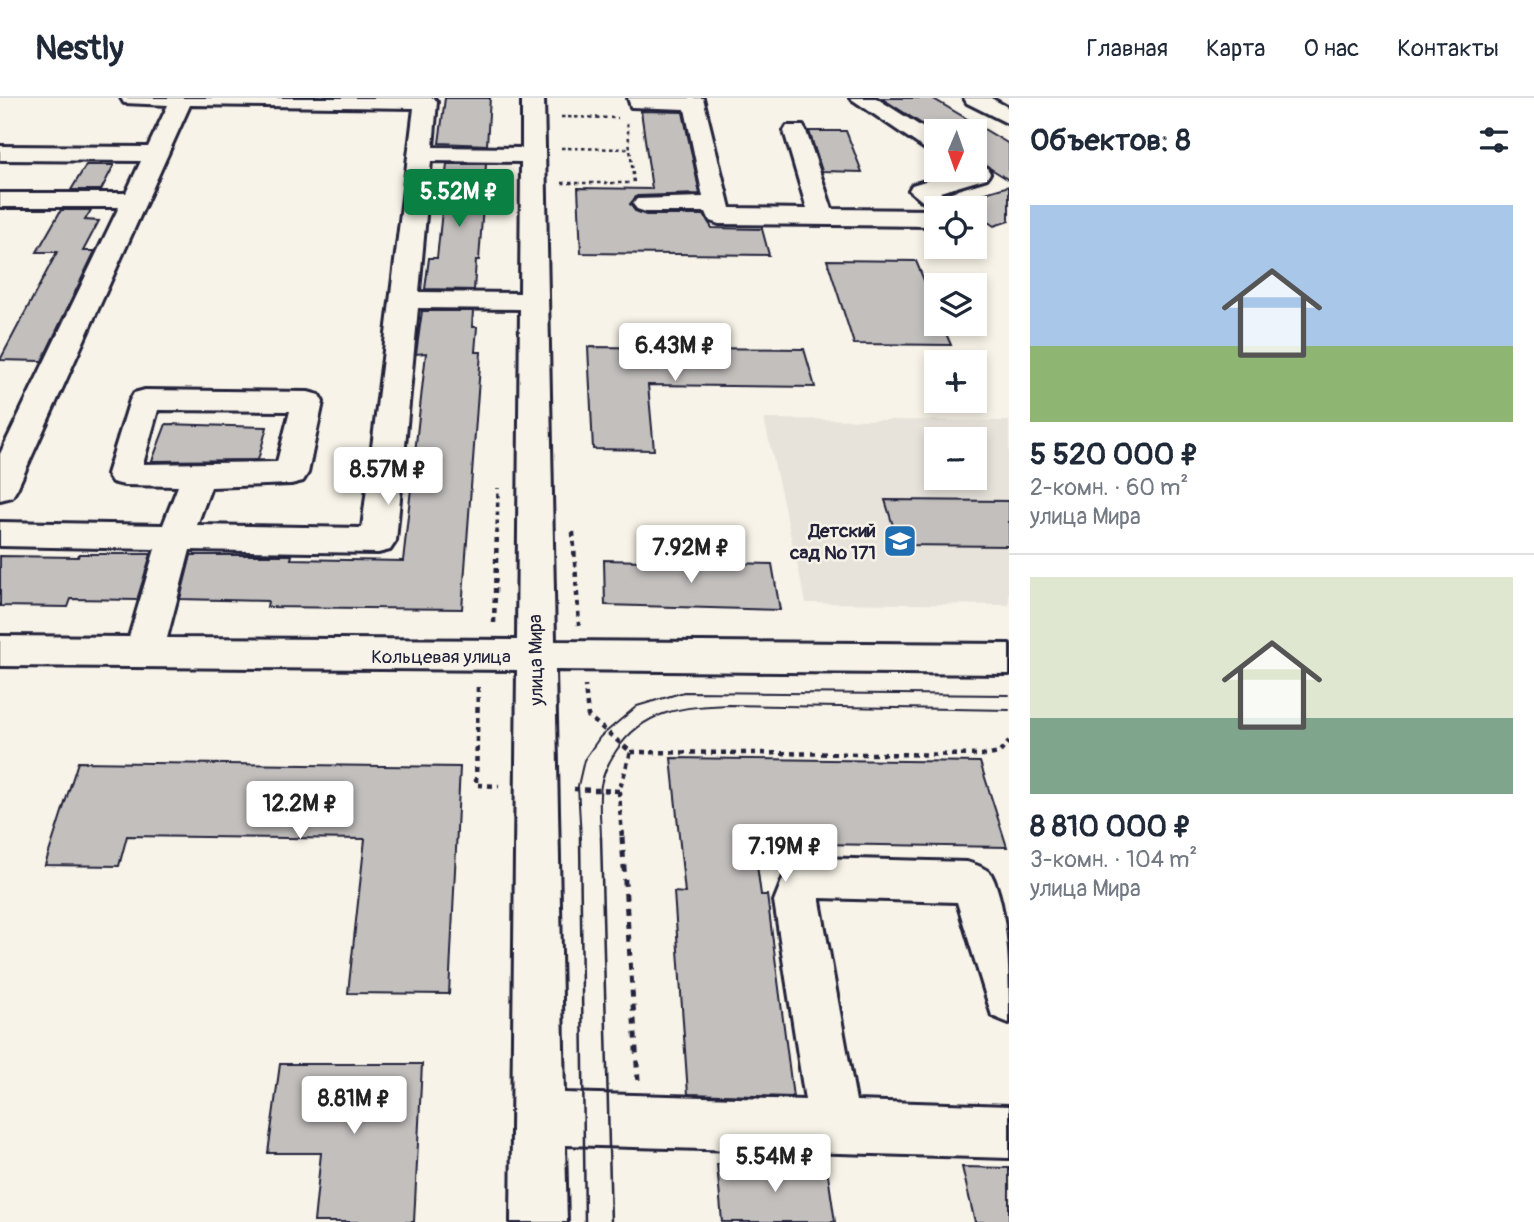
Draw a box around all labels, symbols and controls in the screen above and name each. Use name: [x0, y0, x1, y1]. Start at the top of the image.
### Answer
text: Nestly: [35, 28, 124, 69]
text: Главная: [1087, 34, 1168, 63]
text: Карта: [1206, 34, 1266, 63]
text: О нас: [1304, 34, 1359, 63]
text: Контакты: [1397, 34, 1499, 63]
north arrow: [924, 119, 987, 182]
map controls: [924, 119, 987, 490]
icon: filters: [1475, 121, 1513, 159]
text: Объектов: 8: [1030, 122, 1191, 159]
pin: 5.52M ₽: [394, 170, 524, 229]
text: 5.52M ₽: [420, 177, 498, 206]
button: locate: [924, 196, 987, 259]
icon: home: [1209, 250, 1335, 376]
button: layers: [924, 273, 987, 336]
pin: 6.43M ₽: [610, 324, 740, 383]
text: 6.43M ₽: [635, 331, 715, 360]
button: +: [924, 350, 987, 413]
button: −: [924, 427, 987, 490]
text: 5 520 000 ₽: [1030, 436, 1199, 473]
pin: 8.57M ₽: [323, 448, 453, 507]
text: 8.57M ₽: [350, 455, 426, 484]
text: 2-комн. · 60 m²: [1030, 473, 1188, 502]
text: улица Мира: [1030, 502, 1141, 531]
place label: Детский сад № 171: [789, 519, 876, 565]
school or university icon: Детский сад № 171: [881, 522, 919, 560]
pin: 7.92M ₽: [626, 526, 756, 585]
text: 7.92M ₽: [652, 533, 730, 562]
street label: улица Мира: [523, 614, 549, 707]
icon: home: [1209, 622, 1335, 748]
street label: Кольцевая улица: [371, 645, 511, 669]
pin: 12.2M ₽: [235, 782, 365, 841]
text: 12.2M ₽: [262, 789, 338, 818]
text: 8 810 000 ₽: [1030, 808, 1191, 845]
pin: 7.19M ₽: [720, 824, 850, 884]
text: 7.19M ₽: [748, 832, 822, 861]
text: 3-комн. · 104 m²: [1030, 845, 1197, 874]
text: улица Мира: [1030, 874, 1141, 903]
pin: 8.81M ₽: [289, 1076, 419, 1136]
text: 8.81M ₽: [318, 1084, 390, 1113]
pin: 5.54M ₽: [710, 1134, 840, 1194]
text: 5.54M ₽: [736, 1142, 814, 1171]

